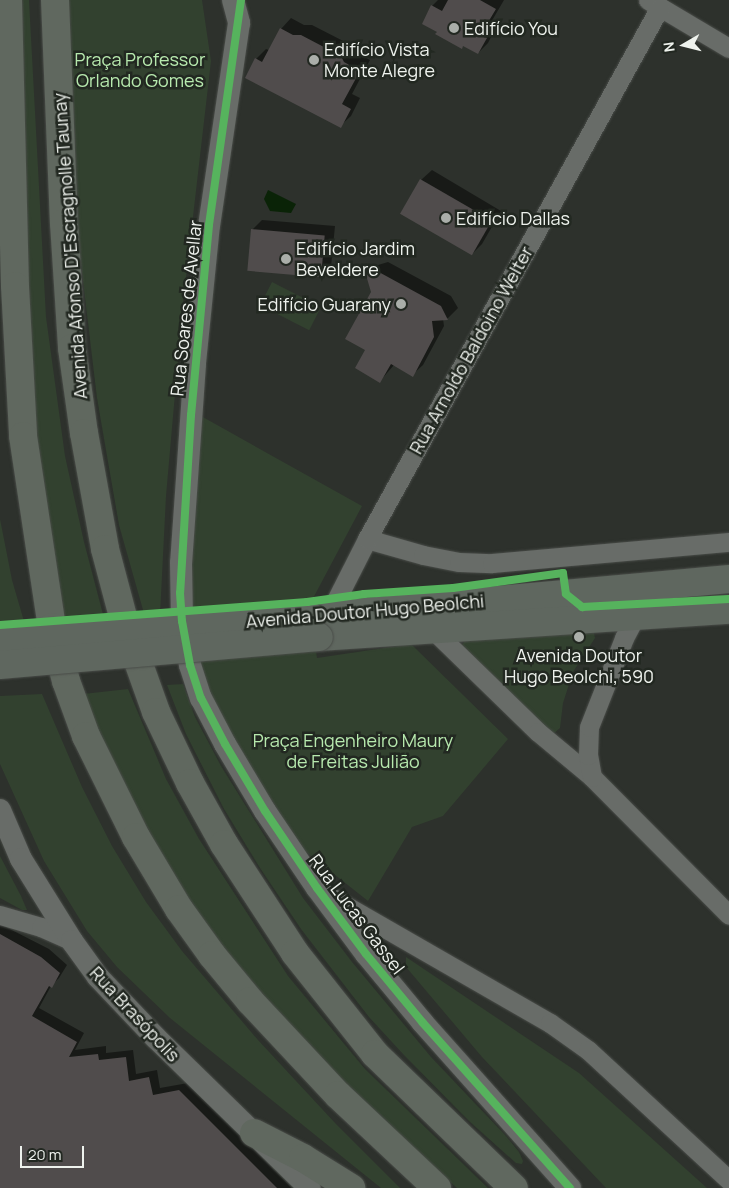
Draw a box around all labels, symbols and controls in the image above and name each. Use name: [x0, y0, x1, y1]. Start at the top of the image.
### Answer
place label: Edifício You: [464, 17, 558, 39]
north arrow: [659, 20, 709, 70]
marker: Edifício You: [448, 22, 460, 34]
place label: Edifício Vista Monte Alegre: [324, 39, 435, 82]
text: N: [659, 41, 679, 53]
park label: Praça Professor Orlando Gomes: [75, 49, 205, 92]
marker: Edifício Vista Monte Alegre: [308, 54, 320, 66]
street label: Avenida Afonso D'Escragnolle Taunay: [49, 92, 91, 400]
place label: Edifício Dallas: [456, 207, 570, 229]
marker: Edifício Dallas: [440, 212, 452, 224]
street label: Rua Soares de Avellar: [166, 219, 206, 397]
place label: Edifício Jardim Beveldere: [296, 238, 415, 280]
street label: Rua Arnoldo Baldoino Welter: [405, 242, 537, 458]
marker: Edifício Jardim Beveldere: [280, 253, 292, 265]
place label: Edifício Guarany: [258, 293, 391, 315]
marker: Edifício Guarany: [395, 298, 407, 310]
street label: Avenida Doutor Hugo Beolchi: [245, 590, 485, 632]
marker: Avenida Doutor Hugo Beolchi, 590: [573, 631, 585, 643]
place label: Avenida Doutor Hugo Beolchi, 590: [504, 645, 654, 688]
park label: Praça Engenheiro Maury de Freitas Julião: [253, 730, 453, 772]
street label: Rua Lucas Gassel: [305, 850, 409, 978]
street label: Rua Brasópolis: [85, 962, 185, 1066]
scale bar: [22, 1136, 86, 1168]
text: 20 m: [28, 1144, 61, 1165]

